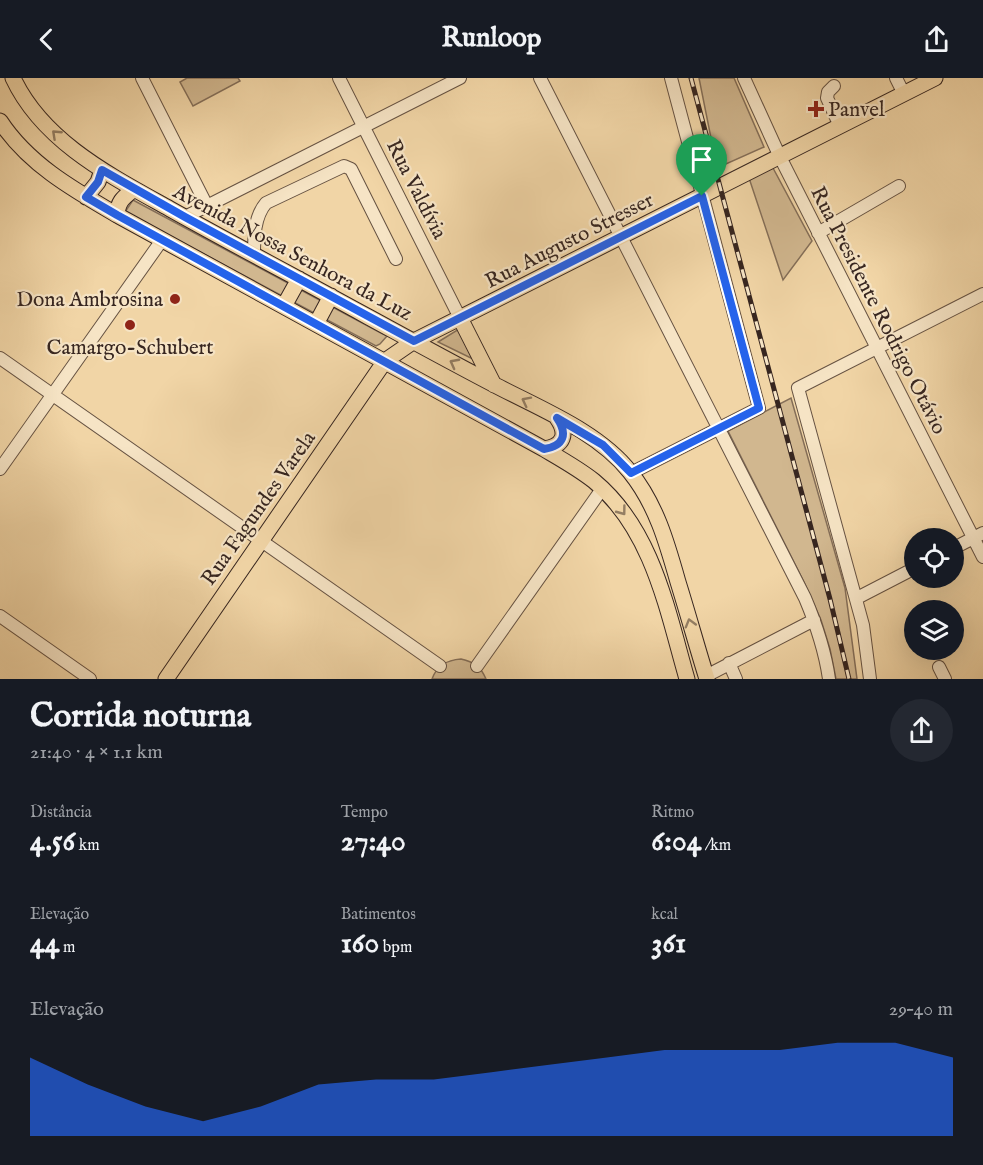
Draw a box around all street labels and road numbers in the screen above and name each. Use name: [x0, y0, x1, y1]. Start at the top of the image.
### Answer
street label: Rua Valdívia: [379, 135, 453, 245]
street label: Avenida Nossa Senhora da Luz: [167, 178, 417, 328]
street label: Rua Presidente Rodrigo Otávio: [803, 182, 952, 439]
street label: Rua Augusto Stresser: [481, 187, 659, 296]
street label: Rua Fagundes Varela: [196, 426, 323, 591]

